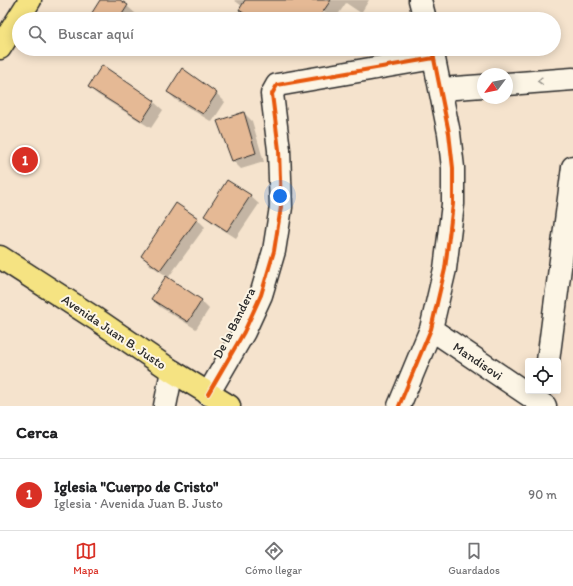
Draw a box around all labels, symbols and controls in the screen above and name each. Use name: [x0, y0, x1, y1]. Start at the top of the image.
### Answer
search box: [12, 12, 561, 56]
icon: search: [26, 23, 48, 45]
text: Buscar aquí: [58, 25, 134, 43]
north arrow: [477, 68, 513, 104]
one-way arrow: [537, 77, 543, 86]
pin: 1: [12, 145, 38, 175]
your location: [270, 186, 290, 206]
street label: De la Bandera: [210, 285, 259, 361]
street label: Avenida Juan B. Justo: [59, 291, 169, 373]
street label: Mandisovi: [450, 339, 506, 383]
map controls: [525, 358, 561, 394]
button: locate: [525, 358, 561, 394]
text: Cerca: [16, 422, 58, 442]
text: Iglesia "Cuerpo de Cristo": [54, 478, 219, 496]
text: 1: [26, 487, 32, 502]
text: 90 m: [528, 487, 557, 502]
text: Iglesia · Avenida Juan B. Justo: [54, 496, 223, 511]
tab: Mapa: [73, 540, 99, 577]
tab: Cómo llegar: [245, 540, 302, 577]
tab: Guardados: [448, 540, 500, 577]

